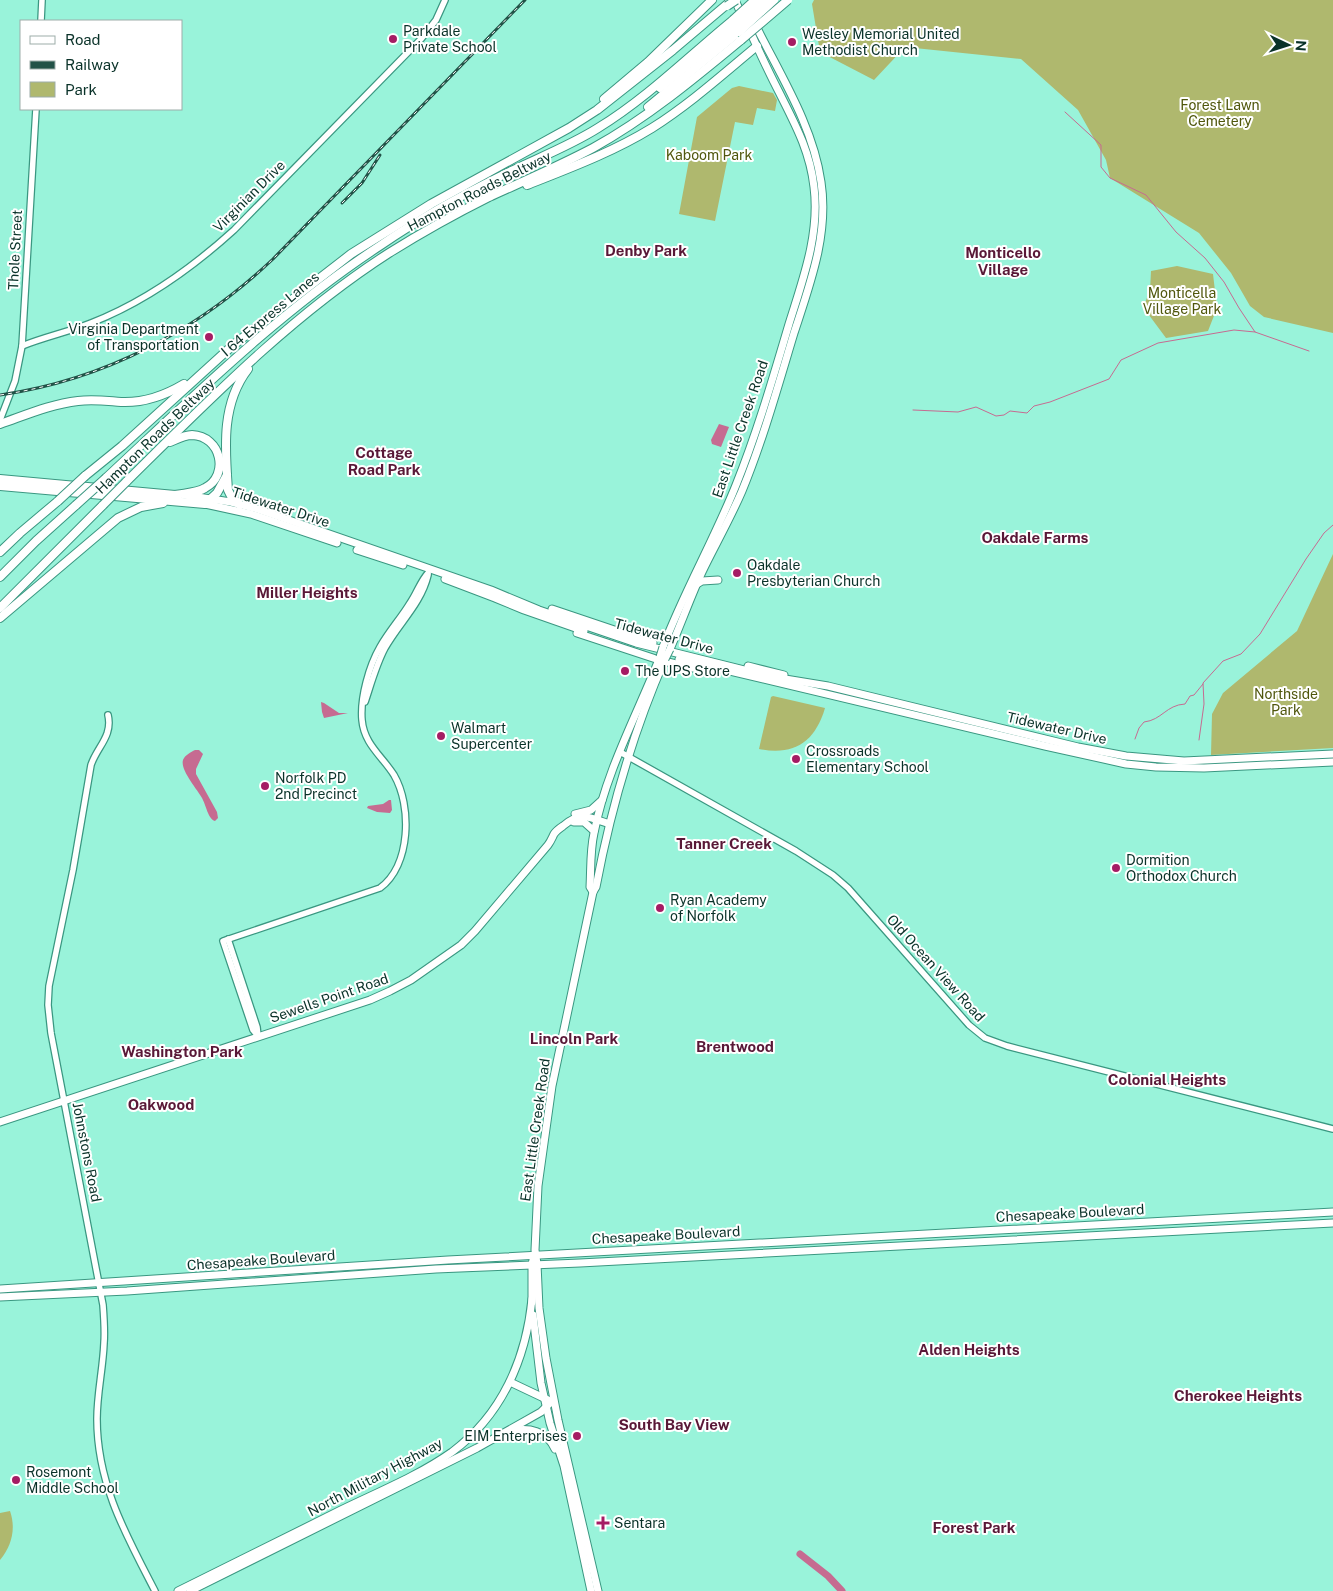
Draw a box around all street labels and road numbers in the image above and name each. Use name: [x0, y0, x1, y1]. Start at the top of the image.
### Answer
street label: Hampton Roads Beltway: [405, 148, 554, 234]
street label: Virginian Drive: [210, 157, 288, 235]
street label: Thole Street: [5, 209, 25, 291]
street label: I 64 Express Lanes: [218, 269, 322, 359]
street label: East Little Creek Road: [709, 358, 771, 500]
street label: Hampton Roads Beltway: [92, 375, 218, 497]
street label: Tidewater Drive: [230, 484, 332, 530]
street label: Tidewater Drive: [613, 615, 715, 657]
street label: Tidewater Drive: [1006, 709, 1108, 747]
street label: Old Ocean View Road: [884, 911, 988, 1025]
street label: Sewells Point Road: [268, 970, 390, 1026]
street label: East Little Creek Road: [517, 1057, 553, 1203]
street label: Johnstons Road: [69, 1101, 105, 1203]
street label: Chesapeake Boulevard: [995, 1201, 1145, 1225]
street label: Chesapeake Boulevard: [591, 1223, 741, 1247]
street label: Chesapeake Boulevard: [186, 1247, 336, 1273]
street label: North Military Highway: [305, 1434, 446, 1519]

